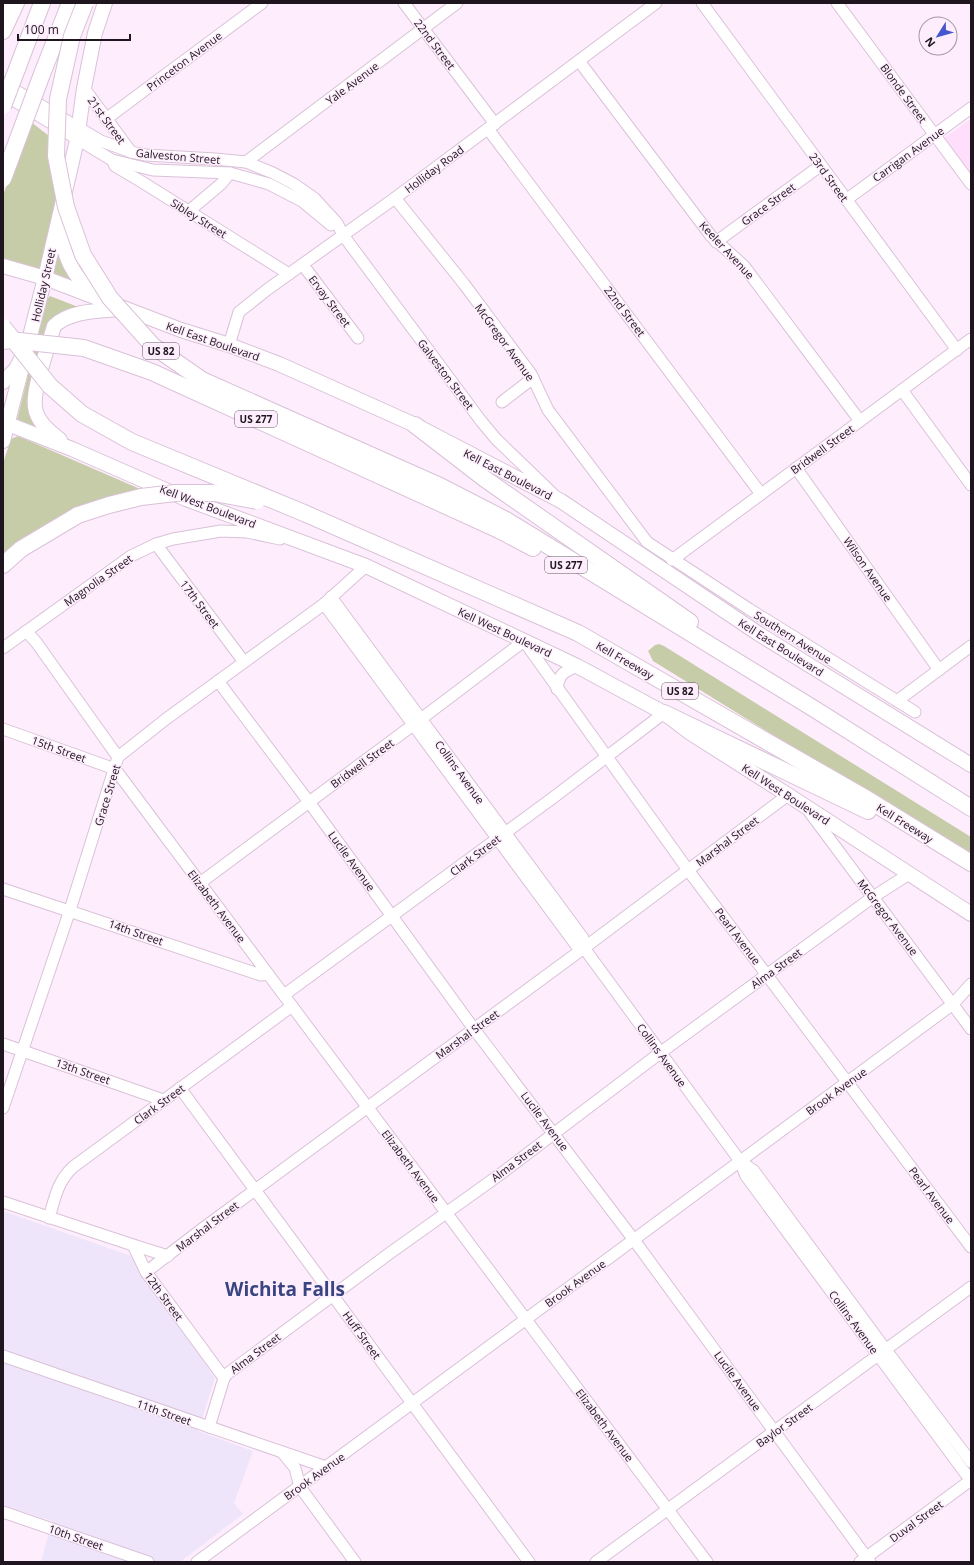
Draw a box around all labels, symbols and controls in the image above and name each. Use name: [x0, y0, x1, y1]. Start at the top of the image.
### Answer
scale bar: [18, 16, 130, 42]
street label: 22nd Street: [411, 16, 459, 72]
north arrow: [918, 16, 958, 56]
text: 100 m: [24, 21, 59, 38]
street label: Princeton Avenue: [143, 28, 225, 94]
text: N: [921, 34, 938, 50]
street label: Yale Avenue: [323, 58, 381, 108]
street label: Blonde Street: [877, 60, 931, 126]
street label: 21st Street: [85, 93, 129, 147]
street label: Carrigan Avenue: [869, 123, 947, 185]
street label: Holliday Road: [401, 142, 467, 196]
street label: Galveston Street: [135, 145, 221, 167]
street label: 23rd Street: [806, 149, 852, 205]
street label: Grace Street: [738, 179, 798, 229]
street label: Sibley Street: [168, 195, 230, 241]
street label: Keeler Avenue: [696, 218, 758, 282]
street label: Holliday Street: [27, 247, 59, 323]
street label: Ervay Street: [306, 272, 354, 330]
street label: 22nd Street: [601, 283, 649, 339]
street label: McGregor Avenue: [472, 300, 538, 384]
street label: Kell East Boulevard: [164, 318, 262, 364]
street label: Galveston Street: [415, 336, 478, 412]
road number: US 82: [143, 343, 179, 359]
road number: US 277: [235, 411, 277, 427]
street label: Bridwell Street: [787, 421, 857, 477]
street label: Kell East Boulevard: [461, 445, 555, 503]
street label: Kell West Boulevard: [158, 481, 258, 531]
street label: Wilson Avenue: [840, 534, 896, 604]
street label: Magnolia Street: [61, 551, 135, 609]
road number: US 277: [545, 557, 587, 573]
street label: 17th Street: [177, 577, 223, 631]
street label: Kell West Boulevard: [456, 604, 554, 660]
street label: Southern Avenue: [751, 607, 835, 667]
street label: Kell East Boulevard: [736, 615, 826, 679]
street label: Kell Freeway: [594, 638, 657, 683]
road number: US 82: [662, 683, 698, 699]
street label: 15th Street: [30, 732, 88, 766]
street label: Bridwell Street: [327, 735, 397, 791]
street label: Collins Avenue: [432, 737, 488, 807]
street label: Kell West Boulevard: [739, 760, 833, 828]
street label: Grace Street: [91, 762, 123, 828]
street label: Kell Freeway: [874, 800, 937, 847]
street label: Marshal Street: [693, 812, 762, 870]
street label: Lucile Avenue: [325, 828, 379, 894]
street label: Clark Street: [447, 831, 503, 879]
street label: Elizabeth Avenue: [185, 866, 249, 946]
street label: McGregor Avenue: [854, 876, 922, 958]
street label: Pearl Avenue: [712, 905, 764, 967]
street label: 14th Street: [107, 916, 165, 948]
street label: Alma Street: [747, 944, 805, 992]
street label: Marshal Street: [432, 1006, 502, 1062]
street label: Collins Avenue: [634, 1020, 690, 1090]
street label: 13th Street: [54, 1055, 112, 1087]
street label: Brook Avenue: [803, 1064, 869, 1118]
street label: Clark Street: [130, 1080, 188, 1128]
street label: Lucile Avenue: [518, 1088, 572, 1154]
street label: Elizabeth Avenue: [379, 1126, 443, 1206]
street label: Alma Street: [488, 1137, 544, 1185]
street label: Pearl Avenue: [906, 1164, 958, 1226]
street label: Marshal Street: [173, 1197, 242, 1255]
street label: Brook Avenue: [542, 1256, 608, 1310]
street label: 12th Street: [141, 1269, 187, 1323]
district label: Wichita Falls: [225, 1276, 345, 1302]
street label: Collins Avenue: [826, 1287, 882, 1357]
street label: Huff Street: [340, 1308, 385, 1362]
street label: Alma Street: [227, 1329, 283, 1377]
street label: Lucile Avenue: [711, 1348, 765, 1414]
street label: Elizabeth Avenue: [573, 1385, 637, 1465]
street label: 11th Street: [135, 1396, 193, 1428]
street label: Baylor Street: [753, 1399, 815, 1451]
street label: Brook Avenue: [281, 1449, 347, 1503]
street label: Duval Street: [886, 1496, 946, 1545]
street label: 10th Street: [47, 1521, 105, 1553]

